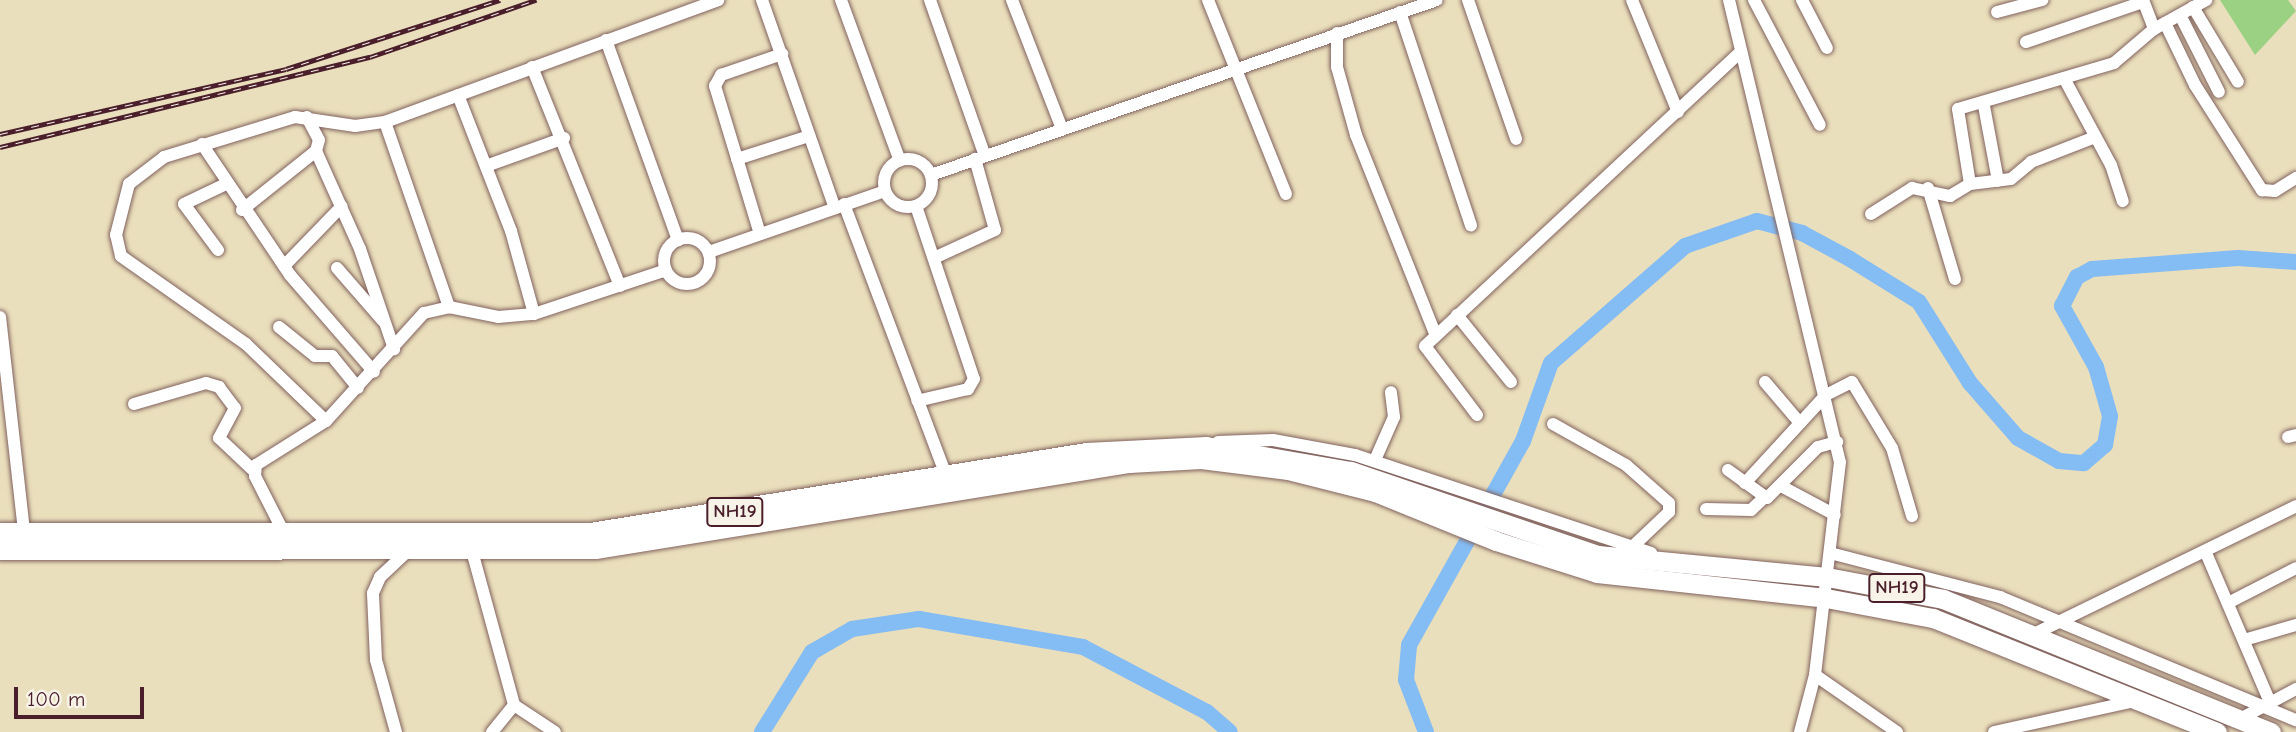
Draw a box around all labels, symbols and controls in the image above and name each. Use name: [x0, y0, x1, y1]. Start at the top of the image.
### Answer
road number: NH19: [705, 496, 765, 527]
road number: NH19: [1867, 572, 1927, 604]
scale bar: [18, 672, 147, 716]
text: 100 m: [27, 687, 85, 711]

